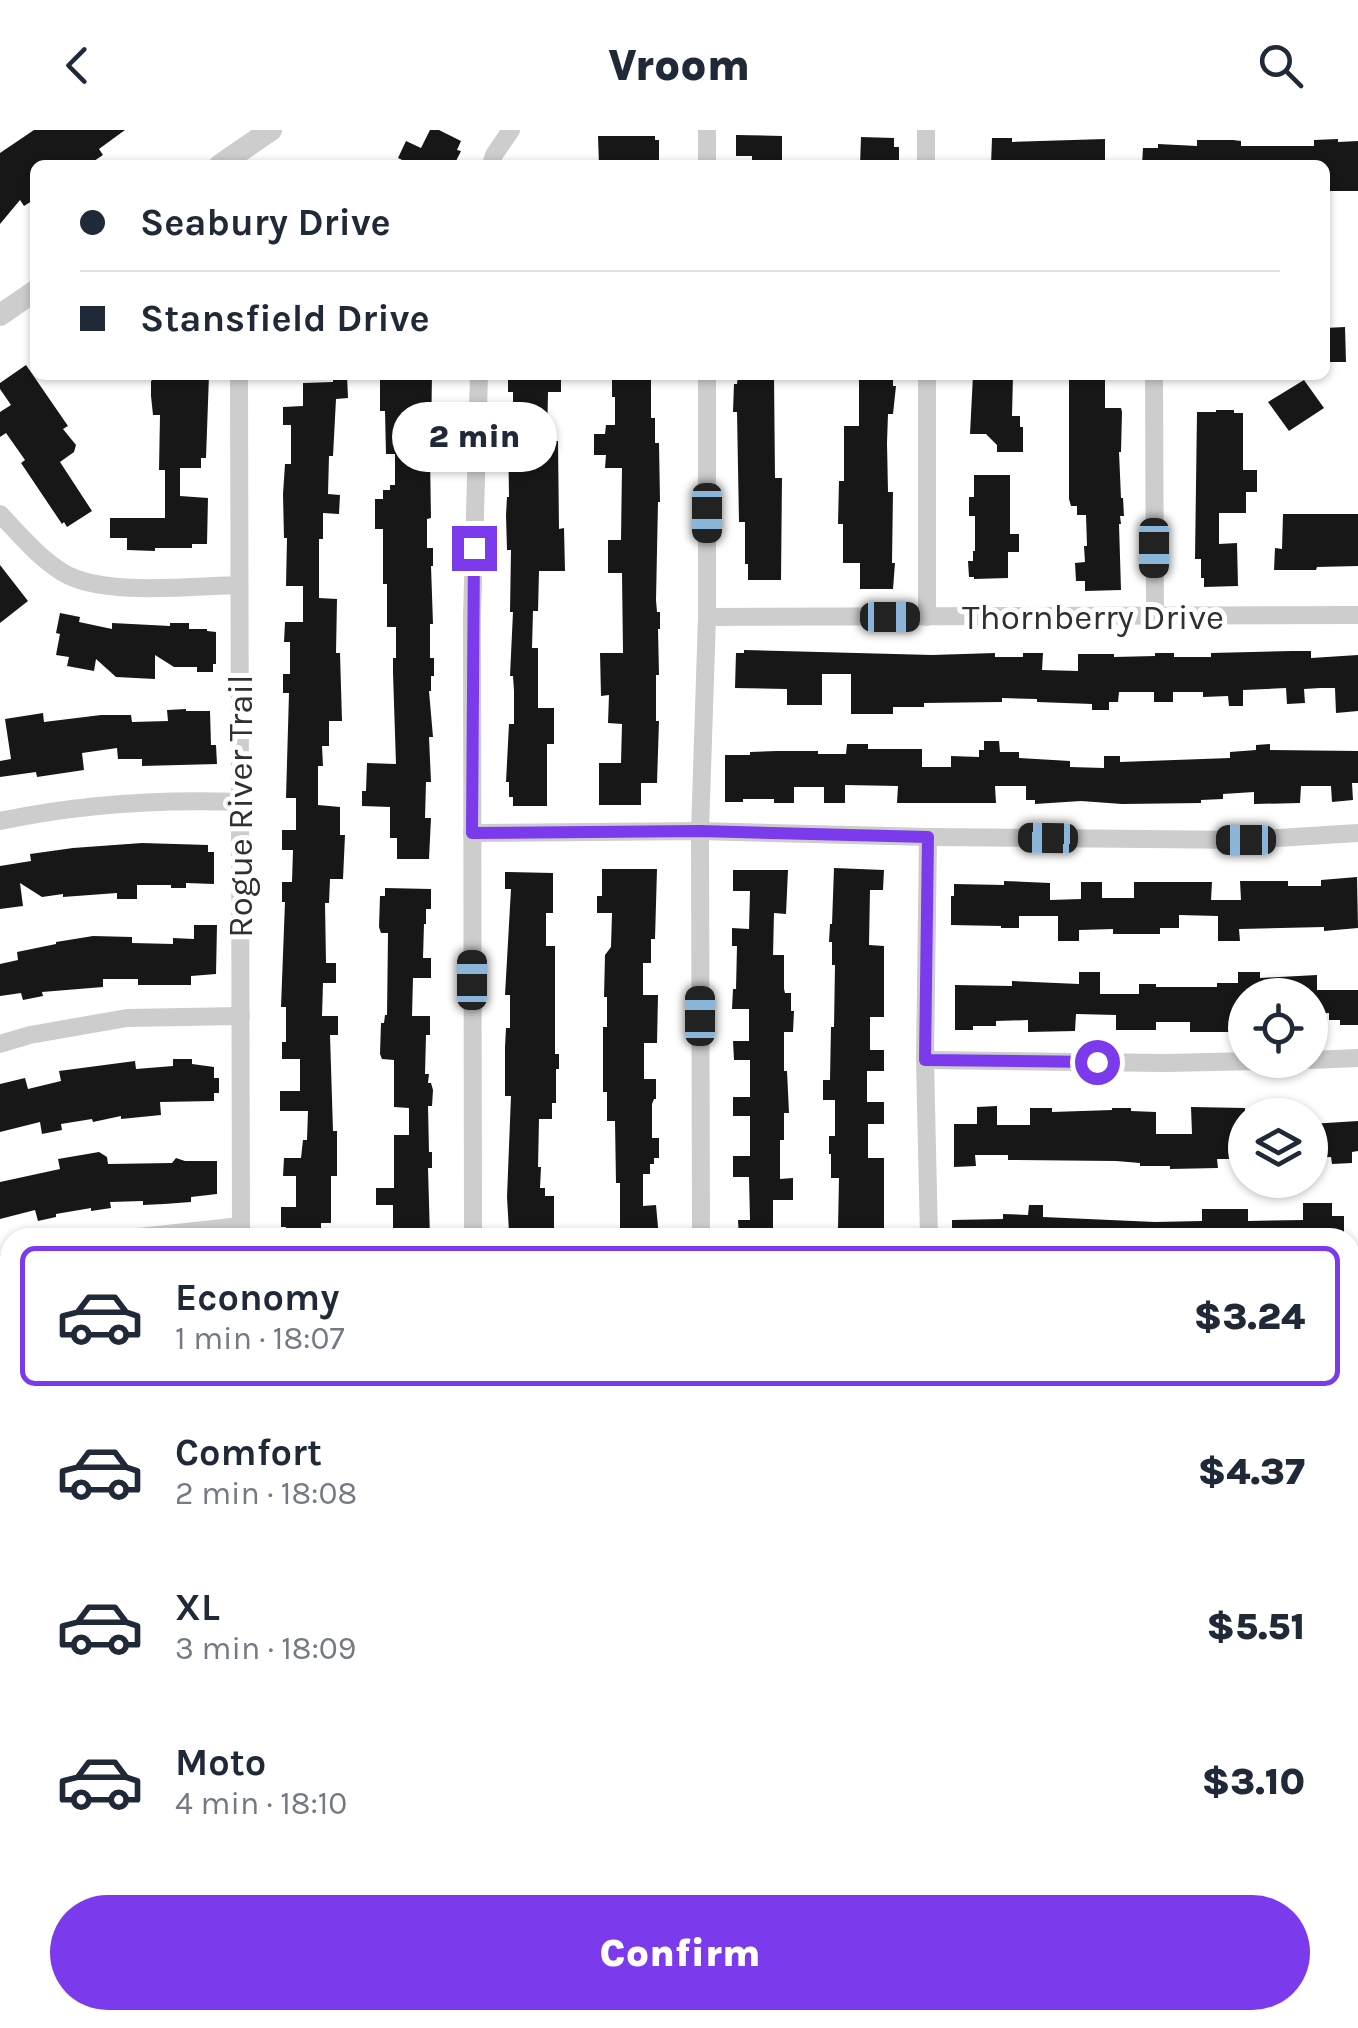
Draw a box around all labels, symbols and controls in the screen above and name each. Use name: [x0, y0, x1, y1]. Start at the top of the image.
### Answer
icon: back: [50, 38, 105, 93]
icon: search: [1253, 38, 1308, 93]
text: Vroom: [608, 39, 750, 91]
text: Seabury Drive: [140, 200, 391, 245]
text: Stansfield Drive: [140, 296, 430, 341]
callout: 2 min: [392, 403, 556, 473]
text: 2 min: [429, 418, 520, 455]
car: [692, 483, 722, 543]
car: [1139, 518, 1169, 578]
route end: [452, 526, 497, 571]
street label: Thornberry Drive: [962, 597, 1224, 638]
car: [860, 602, 920, 632]
street label: Rogue River Trail: [220, 674, 261, 938]
car: [1018, 822, 1078, 854]
car: [1216, 825, 1276, 855]
car: [457, 950, 487, 1010]
map controls: [1228, 978, 1328, 1198]
button: locate: [1228, 978, 1328, 1078]
car: [685, 986, 715, 1046]
route start: [1075, 1040, 1120, 1085]
button: layers: [1228, 1098, 1328, 1198]
icon: car: [55, 1271, 145, 1361]
text: Economy: [175, 1275, 339, 1320]
text: $3.24: [1194, 1294, 1305, 1339]
text: 1 min · 18:07: [175, 1320, 345, 1357]
icon: car: [55, 1426, 145, 1516]
text: Comfort: [175, 1430, 322, 1475]
text: $4.37: [1198, 1449, 1305, 1494]
text: 2 min · 18:08: [175, 1475, 357, 1512]
icon: car: [55, 1581, 145, 1671]
text: XL: [175, 1585, 220, 1630]
text: $5.51: [1207, 1604, 1305, 1649]
text: 3 min · 18:09: [175, 1630, 356, 1667]
icon: car: [55, 1736, 145, 1826]
text: Moto: [175, 1740, 266, 1785]
text: $3.10: [1202, 1759, 1305, 1804]
text: 4 min · 18:10: [175, 1785, 347, 1822]
button: Confirm: [50, 1895, 1310, 2010]

